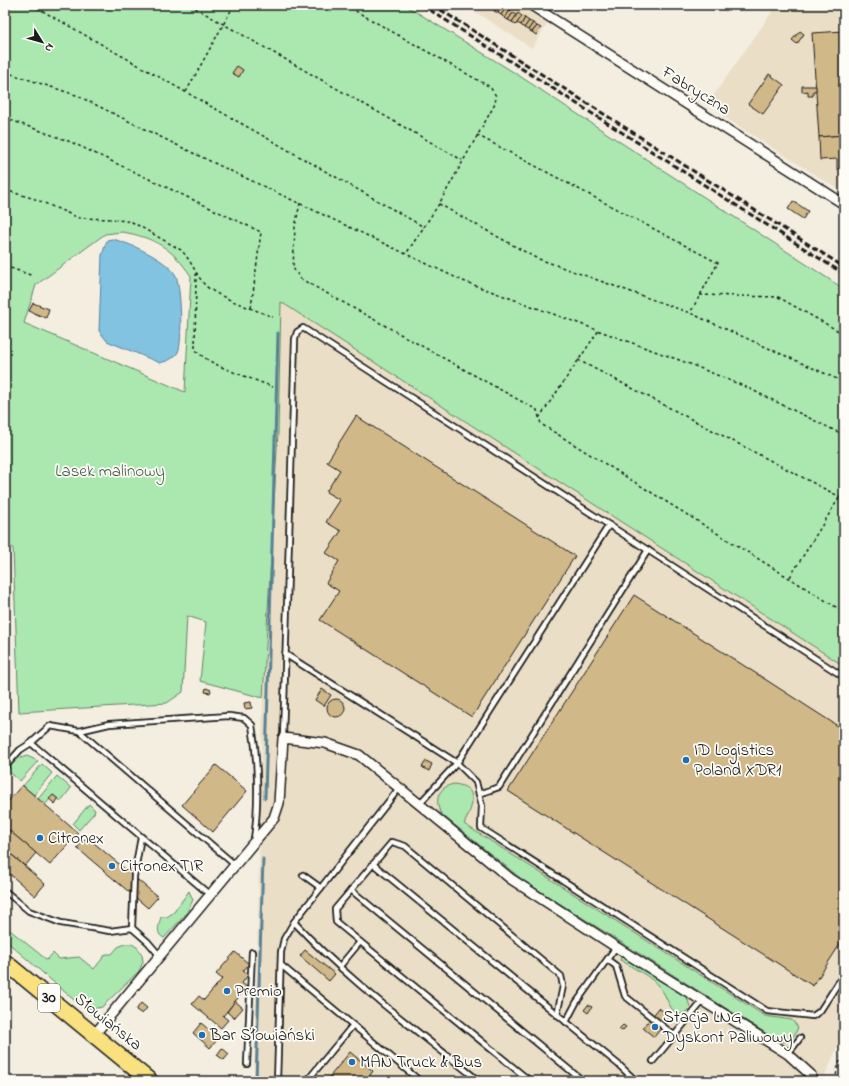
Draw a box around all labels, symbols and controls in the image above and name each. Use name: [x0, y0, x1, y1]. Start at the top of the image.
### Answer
north arrow: [22, 22, 62, 62]
text: N: [41, 40, 58, 55]
street label: Fabryczna: [656, 60, 735, 123]
park label: Lasek malinowy: [55, 459, 165, 485]
place label: ID Logistics Poland XDR1: [694, 738, 782, 783]
marker: ID Logistics Poland XDR1: [681, 755, 691, 765]
place label: Citronex: [48, 826, 104, 851]
marker: Citronex: [35, 833, 45, 843]
place label: Citronex TIR: [120, 854, 204, 879]
marker: Citronex TIR: [107, 861, 117, 871]
place label: Premio: [235, 979, 282, 1004]
road number: 30: [38, 984, 60, 1012]
marker: Premio: [222, 986, 232, 996]
street label: Słowiańska: [69, 987, 147, 1057]
place label: Stacja LNG Dyskont Paliwowy: [662, 1005, 793, 1051]
marker: Stacja LNG Dyskont Paliwowy: [650, 1022, 660, 1032]
place label: Bar Słowiański: [209, 1023, 315, 1048]
marker: Bar Słowiański: [197, 1030, 207, 1040]
place label: MAN Truck & Bus: [360, 1050, 482, 1075]
marker: MAN Truck & Bus: [347, 1057, 357, 1067]

